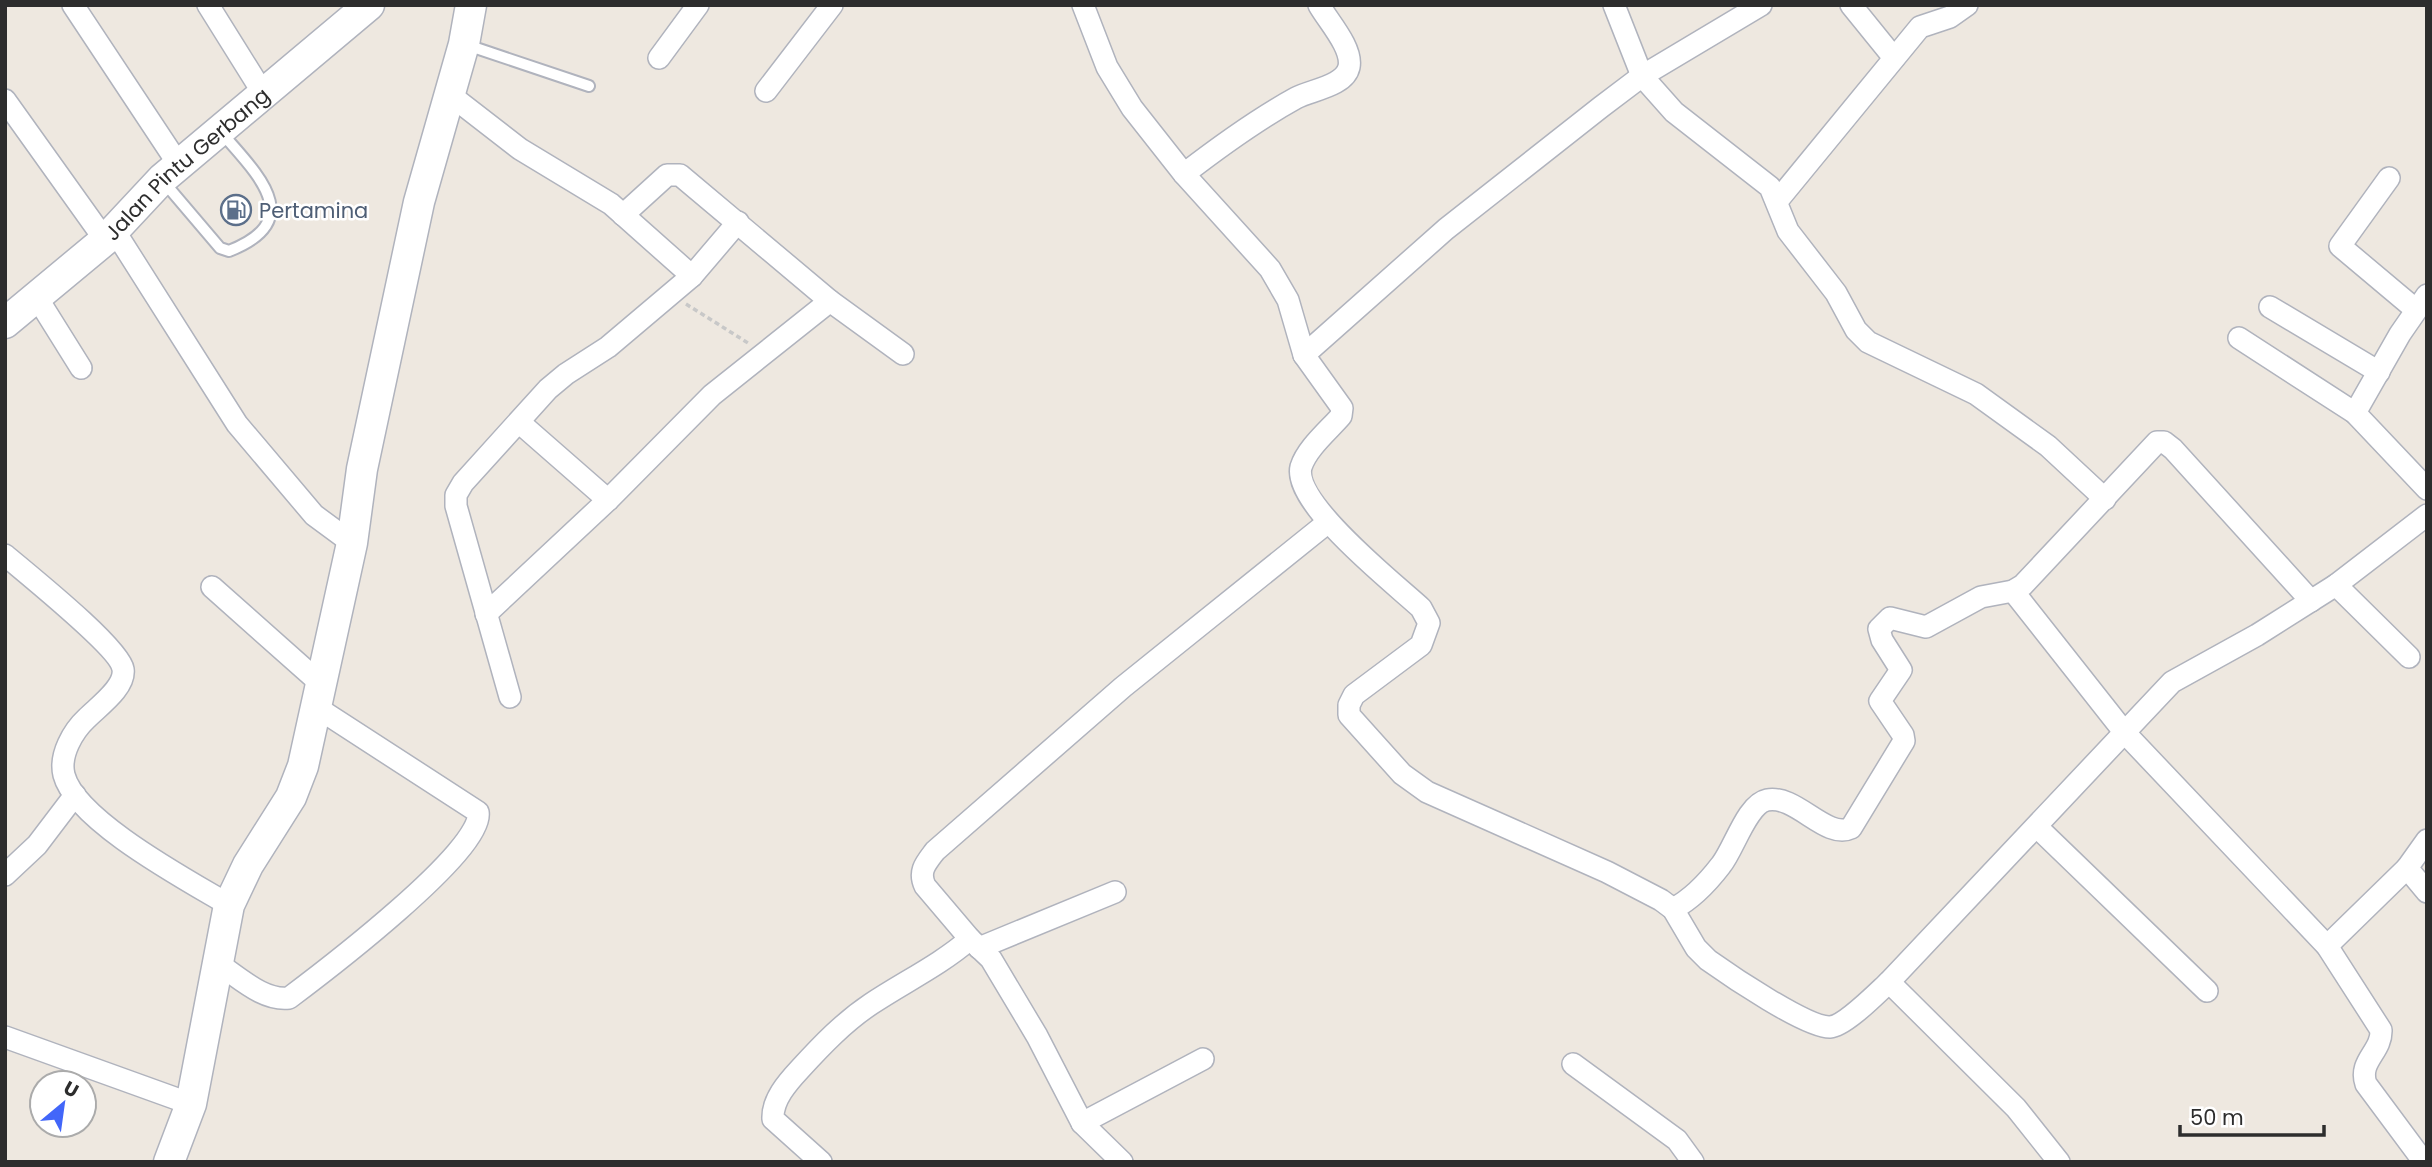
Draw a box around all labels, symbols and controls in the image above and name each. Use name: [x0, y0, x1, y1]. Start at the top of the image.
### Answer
street label: Jalan Pintu Gerbang: [98, 80, 275, 246]
fuel station icon: Pertamina: [219, 193, 253, 227]
place label: Pertamina: [259, 196, 368, 225]
north arrow: [28, 1069, 98, 1139]
text: U: [59, 1075, 83, 1105]
scale bar: [2180, 1094, 2324, 1138]
text: 50 m: [2190, 1103, 2244, 1132]

